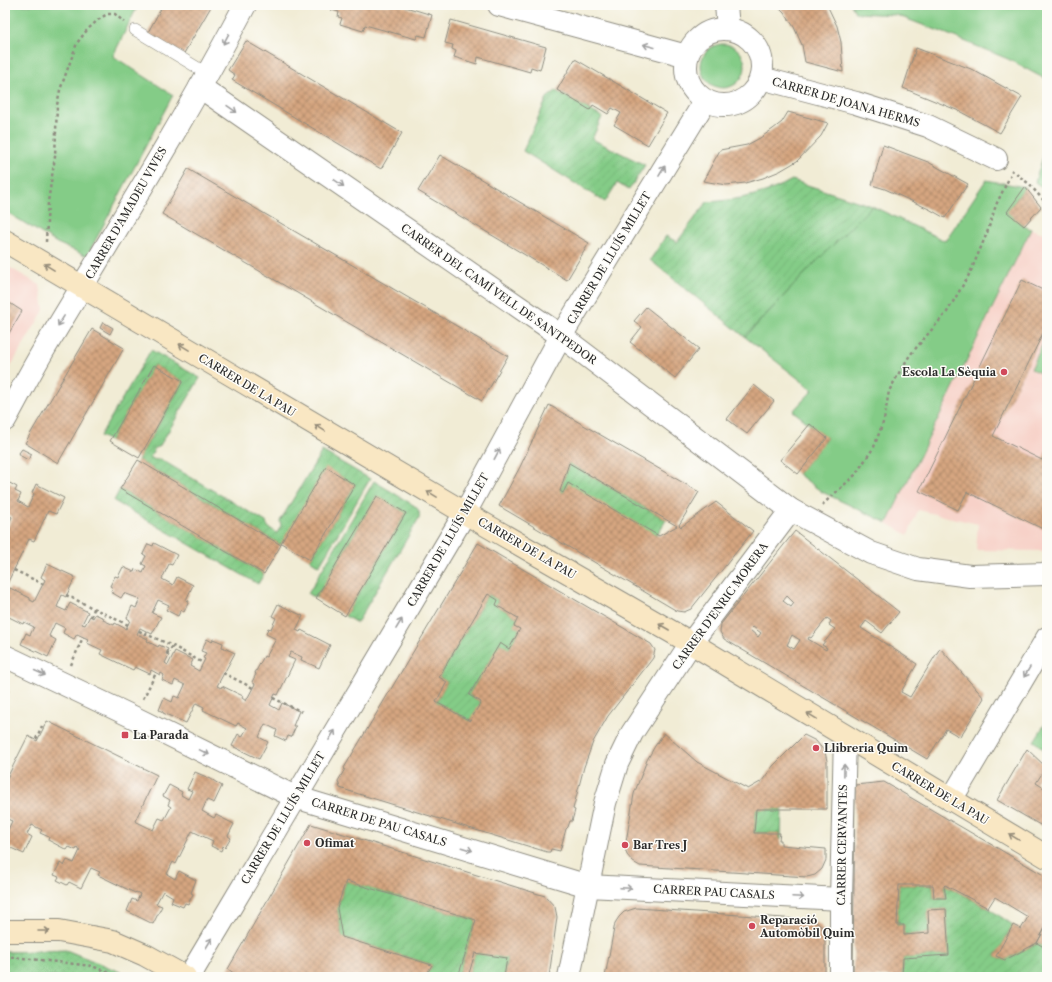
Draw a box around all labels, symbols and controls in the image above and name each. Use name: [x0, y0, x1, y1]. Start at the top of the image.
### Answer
one-way arrow: [222, 33, 230, 45]
one-way arrow: [643, 41, 656, 49]
street label: CARRER DE JOANA HERMS: [770, 74, 922, 130]
one-way arrow: [226, 105, 237, 113]
street label: CARRER D'AMADEU VIVES: [82, 144, 170, 282]
one-way arrow: [659, 165, 667, 177]
one-way arrow: [333, 179, 344, 187]
street label: CARRER DE LLUÍS MILLET: [564, 189, 655, 327]
street label: CARRER DEL CAMÍ VELL DE SANTPEDOR: [398, 221, 600, 368]
one-way arrow: [43, 263, 55, 271]
one-way arrow: [57, 315, 66, 326]
one-way arrow: [178, 343, 190, 351]
street label: CARRER DE LA PAU: [196, 350, 299, 420]
place label: Escola La Sèquia: [902, 365, 997, 379]
marker: Escola La Sèquia: [999, 367, 1009, 377]
one-way arrow: [314, 423, 326, 431]
one-way arrow: [494, 448, 501, 460]
street label: CARRER DE LLUÍS MILLET: [404, 470, 492, 609]
one-way arrow: [426, 489, 438, 497]
street label: CARRER DE LA PAU: [475, 514, 579, 582]
street label: CARRER D'ENRIC MORERA: [669, 539, 771, 672]
one-way arrow: [396, 618, 404, 630]
one-way arrow: [658, 623, 670, 631]
one-way arrow: [1023, 666, 1031, 678]
one-way arrow: [34, 670, 46, 677]
one-way arrow: [807, 712, 818, 720]
place label: La Parada: [133, 728, 189, 742]
one-way arrow: [329, 729, 337, 741]
marker: La Parada: [120, 730, 130, 740]
place label: Llibreria Quim: [824, 741, 908, 755]
marker: Llibreria Quim: [811, 743, 821, 753]
one-way arrow: [198, 749, 210, 756]
street label: CARRER DE LLUÍS MILLET: [238, 749, 329, 887]
street label: CARRER DE LA PAU: [889, 758, 992, 828]
one-way arrow: [840, 764, 848, 777]
street label: CARRER CERVANTES: [834, 784, 850, 906]
street label: CARRER DE PAU CASALS: [310, 795, 448, 849]
one-way arrow: [1008, 833, 1020, 841]
place label: Ofimat: [315, 836, 355, 850]
marker: Ofimat: [302, 838, 312, 848]
place label: Bar Tres J: [633, 838, 688, 852]
marker: Bar Tres J: [620, 840, 630, 850]
one-way arrow: [460, 846, 473, 853]
street label: CARRER PAU CASALS: [653, 882, 775, 902]
one-way arrow: [619, 884, 632, 892]
one-way arrow: [791, 893, 804, 900]
place label: Reparació Automòbil Quim: [759, 913, 854, 940]
marker: Reparació Automòbil Quim: [747, 921, 757, 931]
one-way arrow: [37, 927, 50, 935]
one-way arrow: [206, 937, 214, 949]

